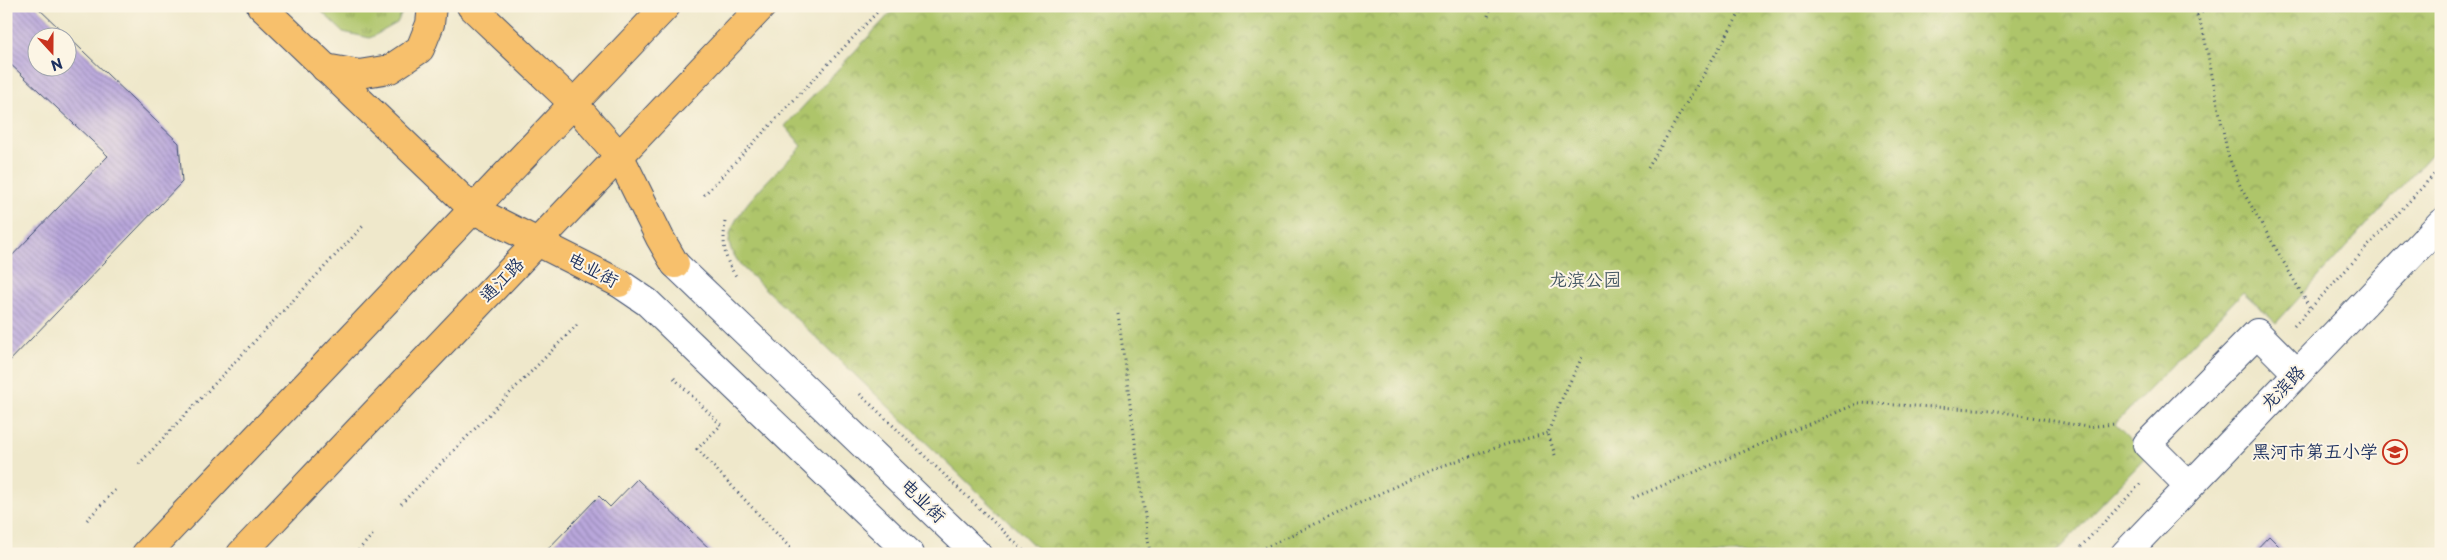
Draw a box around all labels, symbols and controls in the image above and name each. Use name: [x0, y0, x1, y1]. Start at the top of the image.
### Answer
north arrow: [28, 28, 78, 78]
text: N: [48, 53, 66, 76]
street label: 电业街: [564, 244, 624, 293]
street label: 通江路: [472, 250, 529, 308]
park label: 龙滨公园: [1549, 265, 1621, 292]
street label: 龙滨路: [2253, 358, 2310, 416]
place label: 黑河市第五小学: [2252, 437, 2378, 464]
school or university icon: 黑河市第五小学: [2382, 439, 2408, 465]
street label: 电业街: [895, 471, 953, 528]

